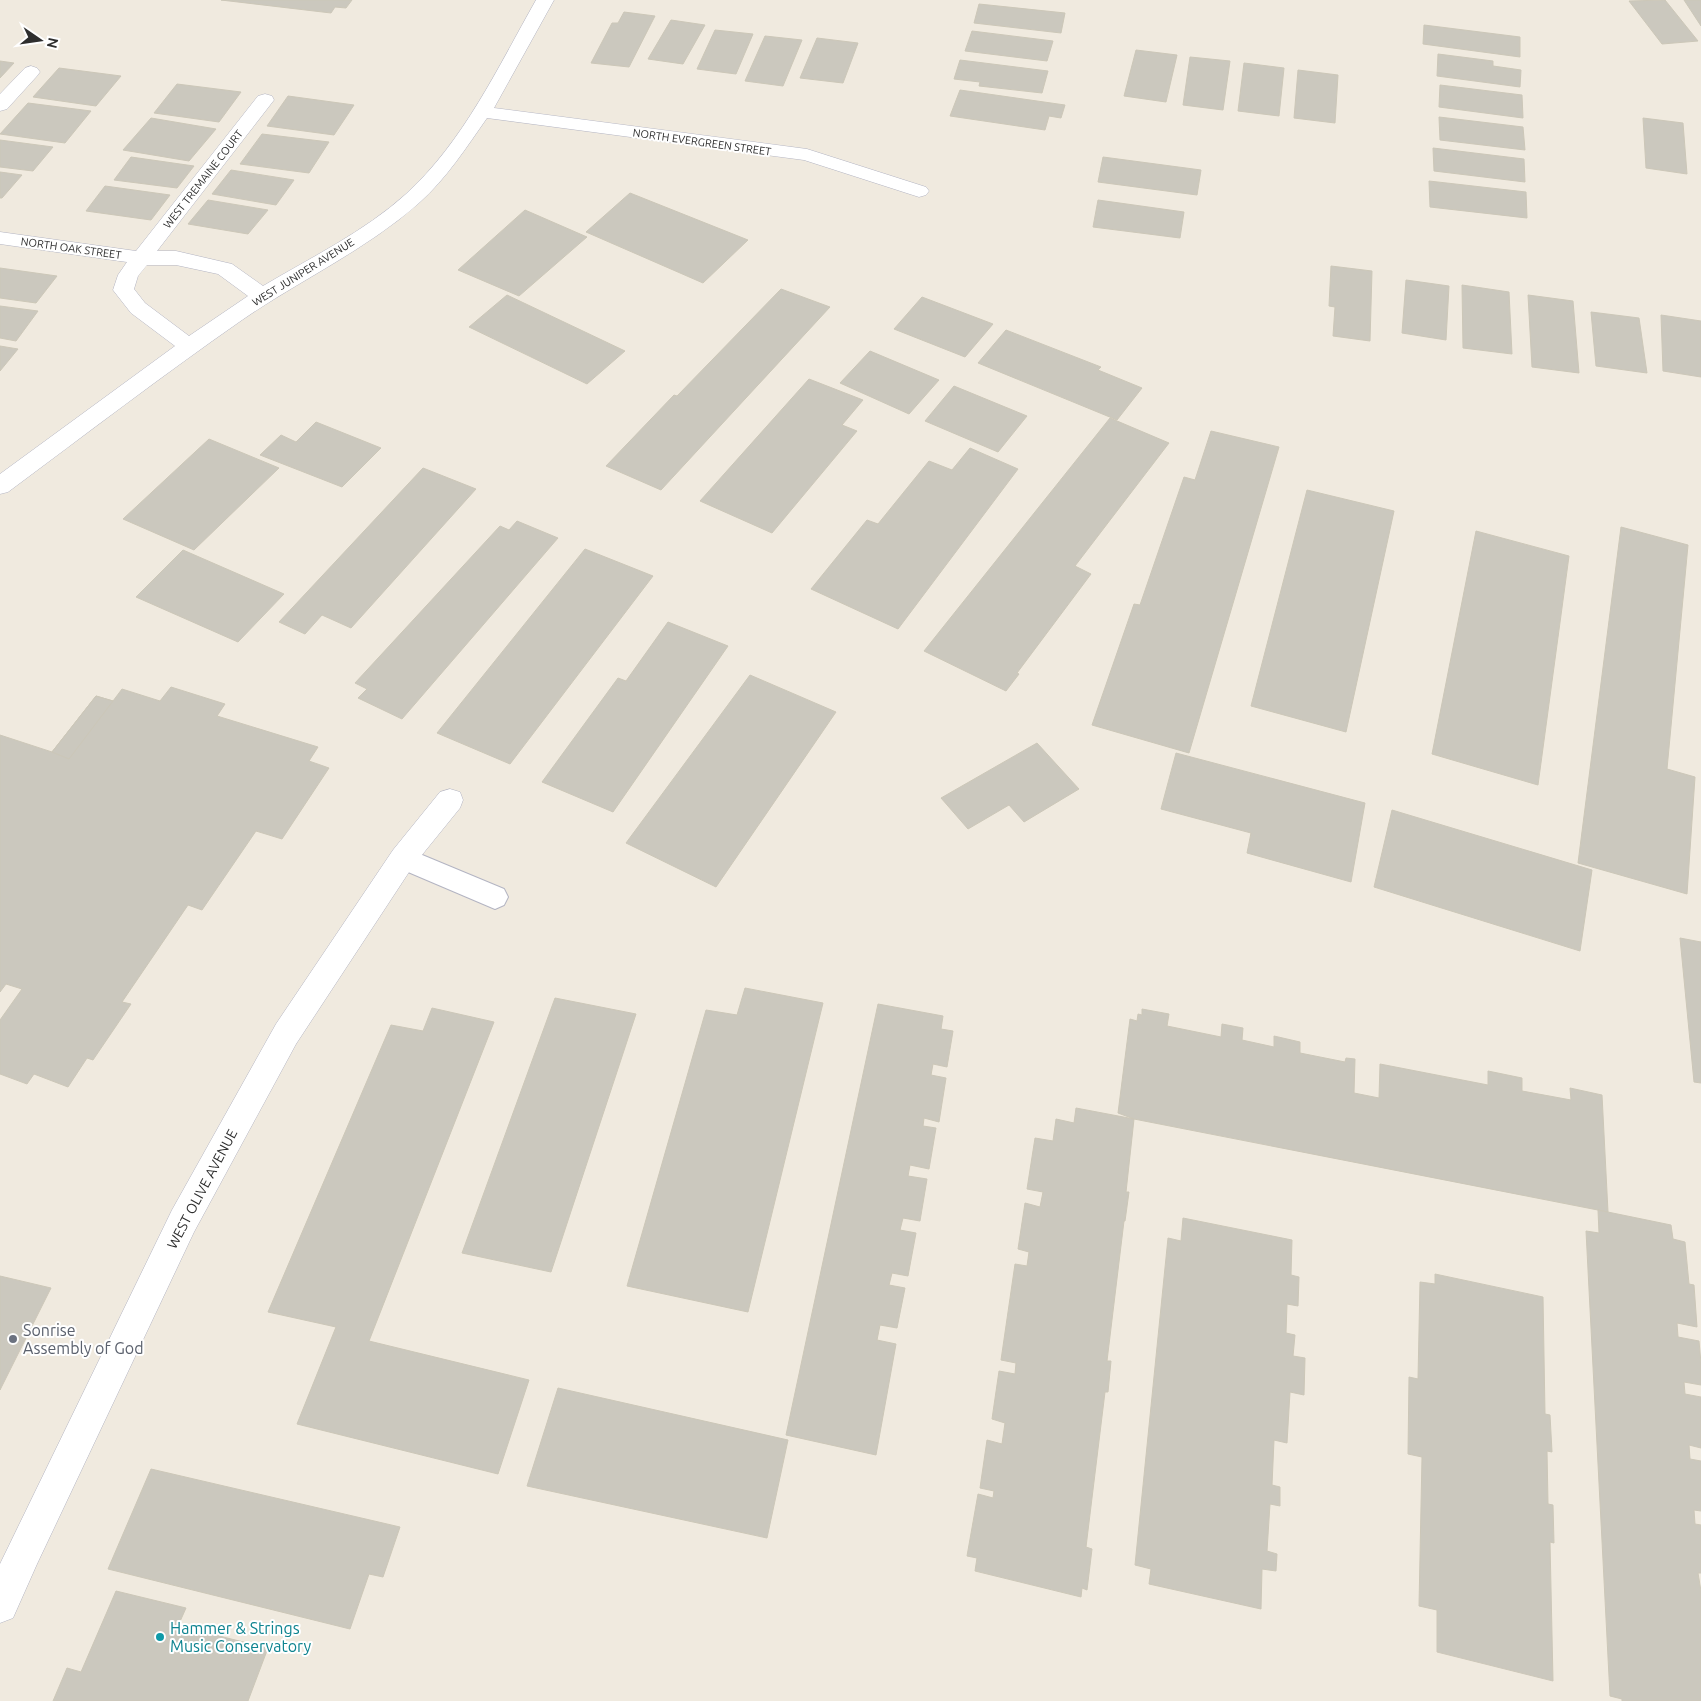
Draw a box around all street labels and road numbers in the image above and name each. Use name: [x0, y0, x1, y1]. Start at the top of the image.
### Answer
street label: NORTH EVERGREEN STREET: [632, 126, 772, 158]
street label: WEST TREMAINE COURT: [161, 127, 245, 231]
street label: NORTH OAK STREET: [20, 235, 122, 261]
street label: WEST JUNIPER AVENUE: [250, 236, 356, 308]
street label: WEST OLIVE AVENUE: [164, 1126, 240, 1252]

